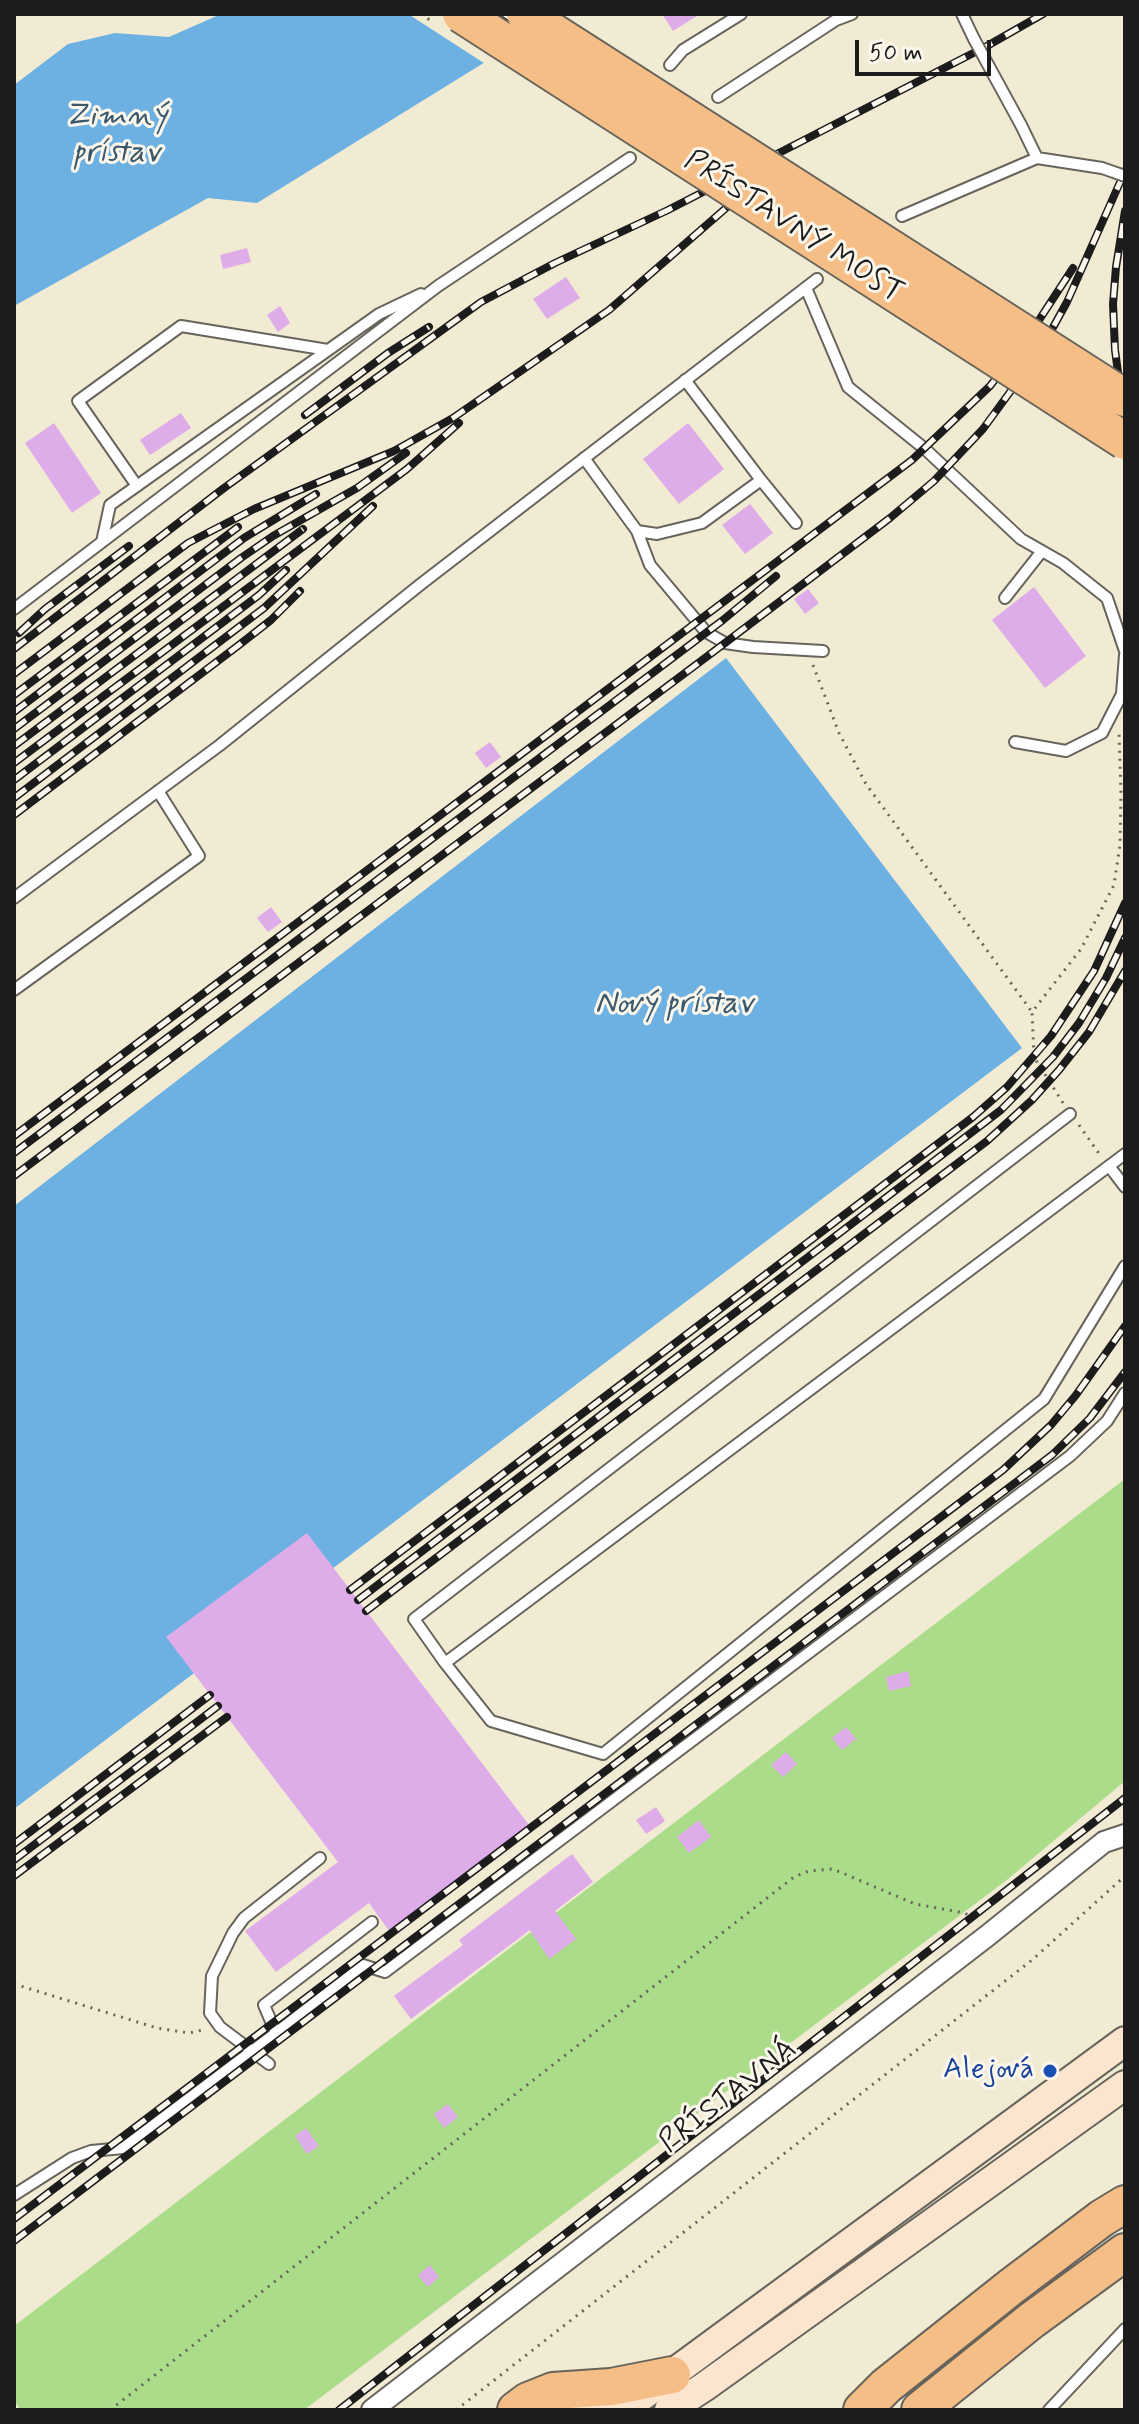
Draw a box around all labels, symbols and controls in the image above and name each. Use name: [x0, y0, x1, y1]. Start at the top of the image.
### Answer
scale bar: [859, 24, 995, 74]
text: 50 m: [869, 38, 923, 69]
water label: Zimný prístav: [65, 98, 167, 173]
street label: PRÍSTAVNÝ MOST: [677, 144, 909, 312]
water label: Nový prístav: [595, 986, 753, 1024]
street label: PRÍSTAVNÁ: [653, 2032, 805, 2162]
place label: Alejová: [943, 2053, 1034, 2089]
marker: Alejová: [1041, 2062, 1059, 2080]

